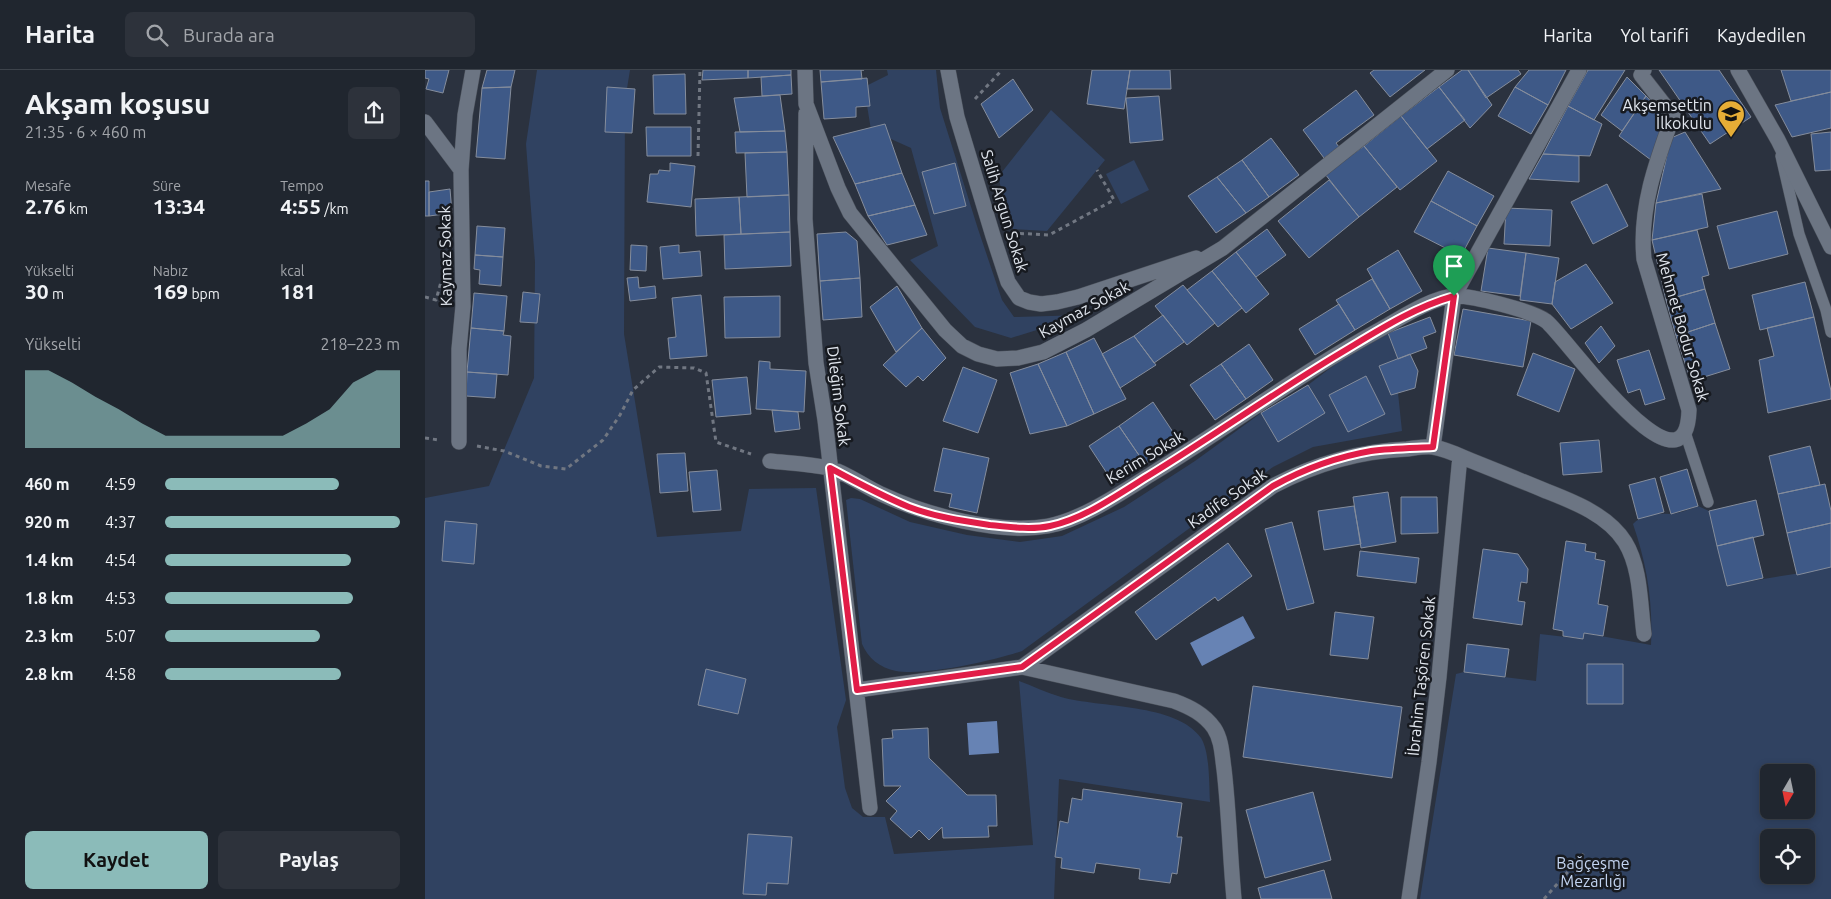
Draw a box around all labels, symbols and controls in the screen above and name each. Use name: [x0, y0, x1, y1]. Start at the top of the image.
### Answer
search box: [125, 12, 475, 57]
text: Harita: [25, 21, 95, 48]
icon: search: [143, 21, 171, 49]
text: Burada ara: [183, 24, 275, 46]
text: Harita: [1543, 25, 1592, 45]
text: Yol tarifi: [1620, 25, 1689, 45]
text: Kaydedilen: [1717, 25, 1806, 45]
button: share: [348, 87, 400, 139]
text: Akşam koşusu: [25, 88, 210, 119]
place label: Akşemsettin İlkokulu: [1623, 96, 1712, 132]
school or university icon: Akşemsettin İlkokulu: [1716, 99, 1746, 138]
text: 21:35 · 6 × 460 m: [25, 123, 146, 141]
street label: Salih Argun Sokak: [978, 148, 1032, 274]
text: Mesafe: [25, 178, 71, 194]
text: Süre: [153, 178, 181, 194]
text: Tempo: [280, 178, 324, 194]
text: 2.76: [25, 194, 66, 218]
text: 13:34: [153, 194, 205, 218]
text: 4:55: [280, 194, 321, 218]
text: km: [66, 201, 88, 217]
text: /km: [321, 201, 349, 217]
street label: Kaymaz Sokak: [435, 205, 455, 307]
pin: [1433, 245, 1475, 296]
street label: Mehmet Bodur Sokak: [1653, 250, 1713, 404]
icon: arrive: [1440, 252, 1468, 280]
text: Yükselti: [25, 263, 74, 279]
text: Nabız: [153, 263, 188, 279]
text: kcal: [280, 263, 305, 279]
street label: Kaymaz Sokak: [1036, 277, 1132, 341]
text: 30: [25, 279, 49, 303]
text: 169: [153, 279, 188, 303]
text: 181: [280, 279, 316, 303]
text: m: [49, 286, 64, 302]
text: bpm: [188, 286, 220, 302]
text: Yükselti: [25, 335, 81, 353]
text: 218–223 m: [320, 335, 400, 353]
street label: Dileğim Sokak: [824, 345, 854, 447]
street label: Kerim Sokak: [1103, 427, 1187, 487]
street label: Kadife Sokak: [1184, 464, 1270, 532]
text: 460 m: [25, 475, 70, 493]
text: 4:59: [105, 475, 136, 493]
text: 920 m: [25, 513, 70, 531]
text: 4:37: [105, 513, 136, 531]
text: 1.4 km: [25, 551, 74, 569]
text: 4:54: [105, 551, 136, 569]
text: 1.8 km: [25, 589, 74, 607]
text: 4:53: [105, 589, 136, 607]
street label: İbrahim Taşören Sokak: [1404, 595, 1438, 757]
text: 2.3 km: [25, 627, 74, 645]
text: 5:07: [105, 627, 136, 645]
text: 2.8 km: [25, 665, 74, 683]
text: 4:58: [105, 665, 136, 683]
north arrow: [1760, 764, 1815, 819]
map controls: [1760, 764, 1815, 884]
button: locate: [1760, 829, 1815, 884]
button: Kaydet: [25, 831, 208, 889]
button: Paylaş: [218, 831, 400, 889]
park label: Bağçeşme Mezarlığı: [1556, 854, 1630, 890]

